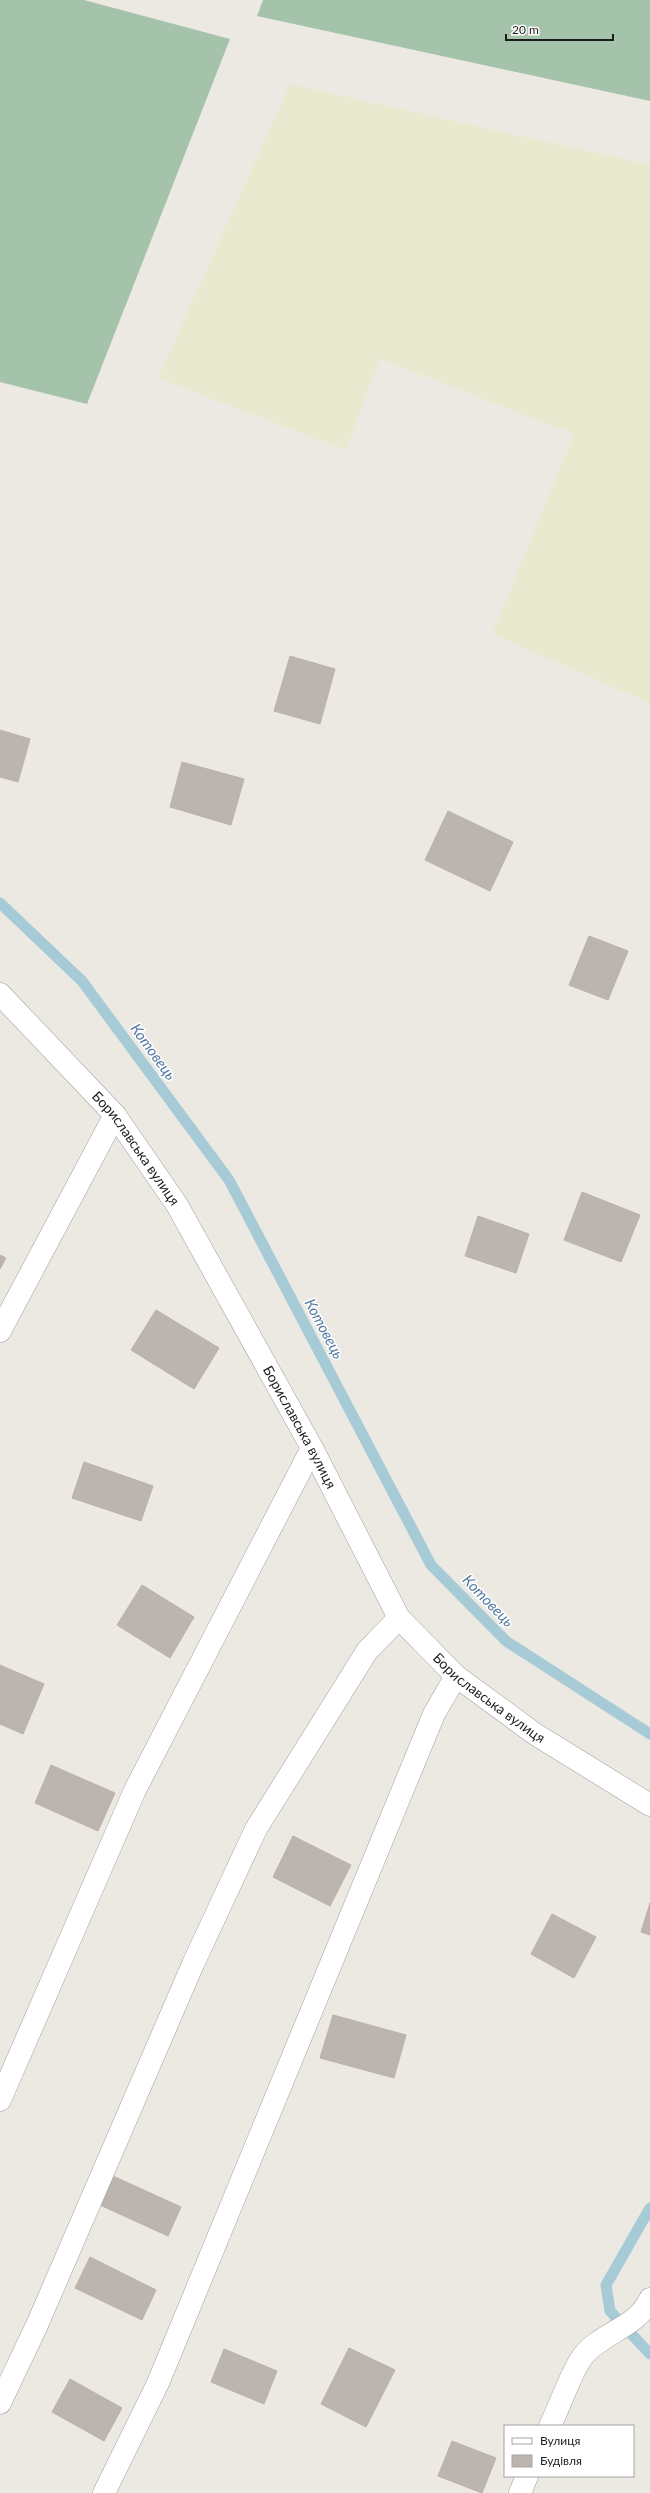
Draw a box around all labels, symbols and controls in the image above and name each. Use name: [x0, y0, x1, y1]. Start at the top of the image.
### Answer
scale bar: [506, 16, 613, 42]
text: 20 m: [512, 22, 539, 37]
water label: Котовець: [127, 1020, 181, 1083]
street label: Бориславська вулиця: [89, 1087, 184, 1208]
water label: Котовець: [302, 1295, 348, 1362]
street label: Бориславська вулиця: [260, 1362, 340, 1491]
water label: Котовець: [459, 1570, 518, 1630]
street label: Бориславська вулиця: [430, 1649, 548, 1746]
legend: [504, 2425, 634, 2477]
text: Вулиця: [540, 2433, 580, 2448]
text: Будівля: [540, 2453, 582, 2468]

